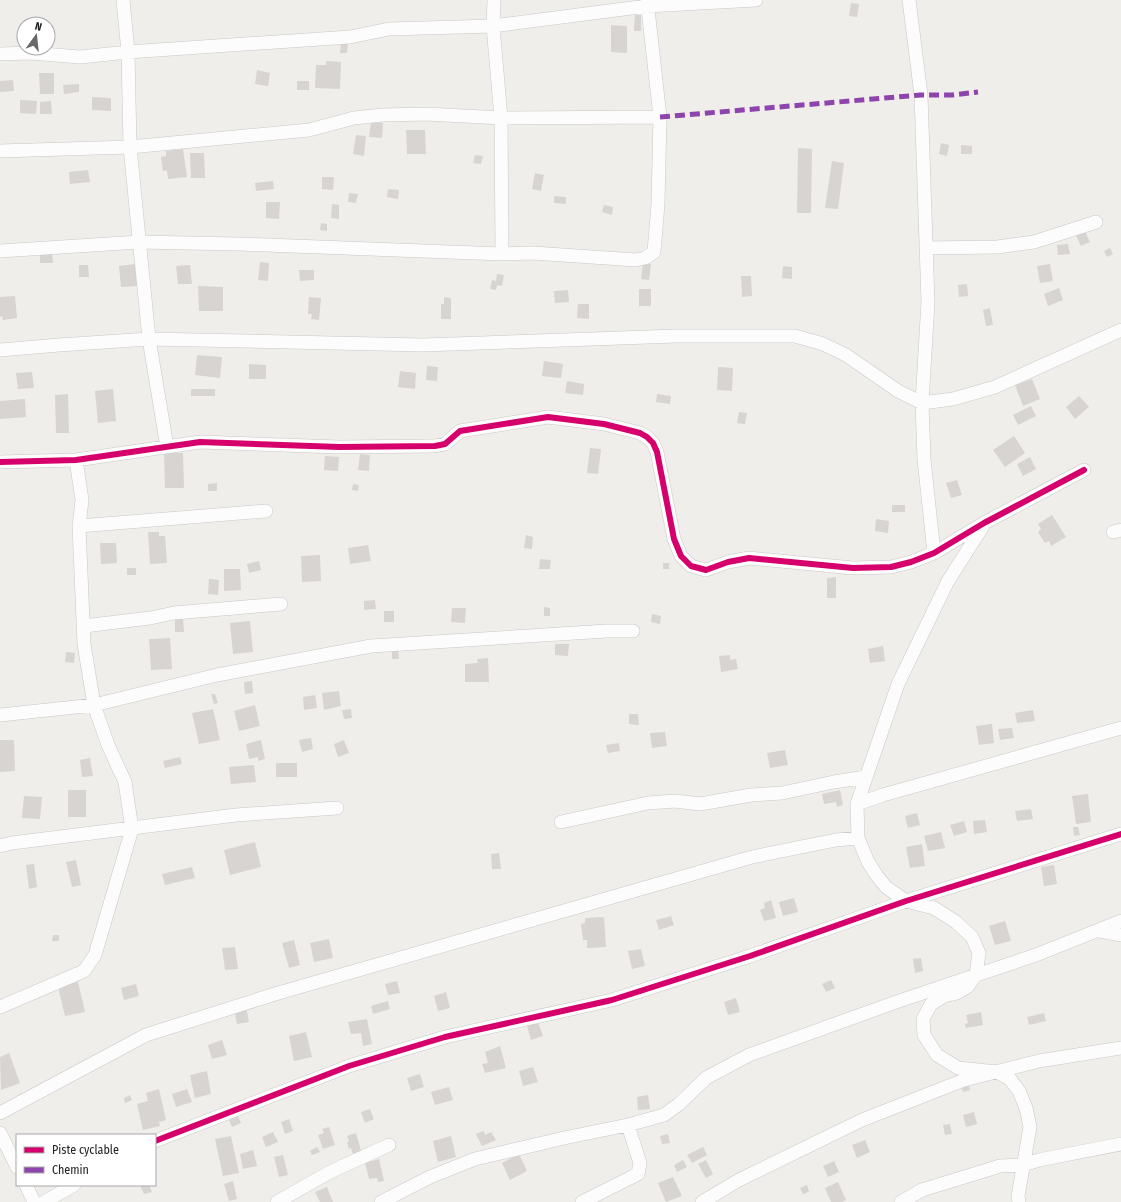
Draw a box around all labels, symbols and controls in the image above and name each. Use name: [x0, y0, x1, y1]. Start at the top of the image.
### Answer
north arrow: [16, 16, 56, 56]
text: N: [34, 20, 43, 34]
legend: [16, 1134, 156, 1186]
text: Piste cyclable: [52, 1143, 119, 1157]
text: Chemin: [52, 1163, 89, 1177]

